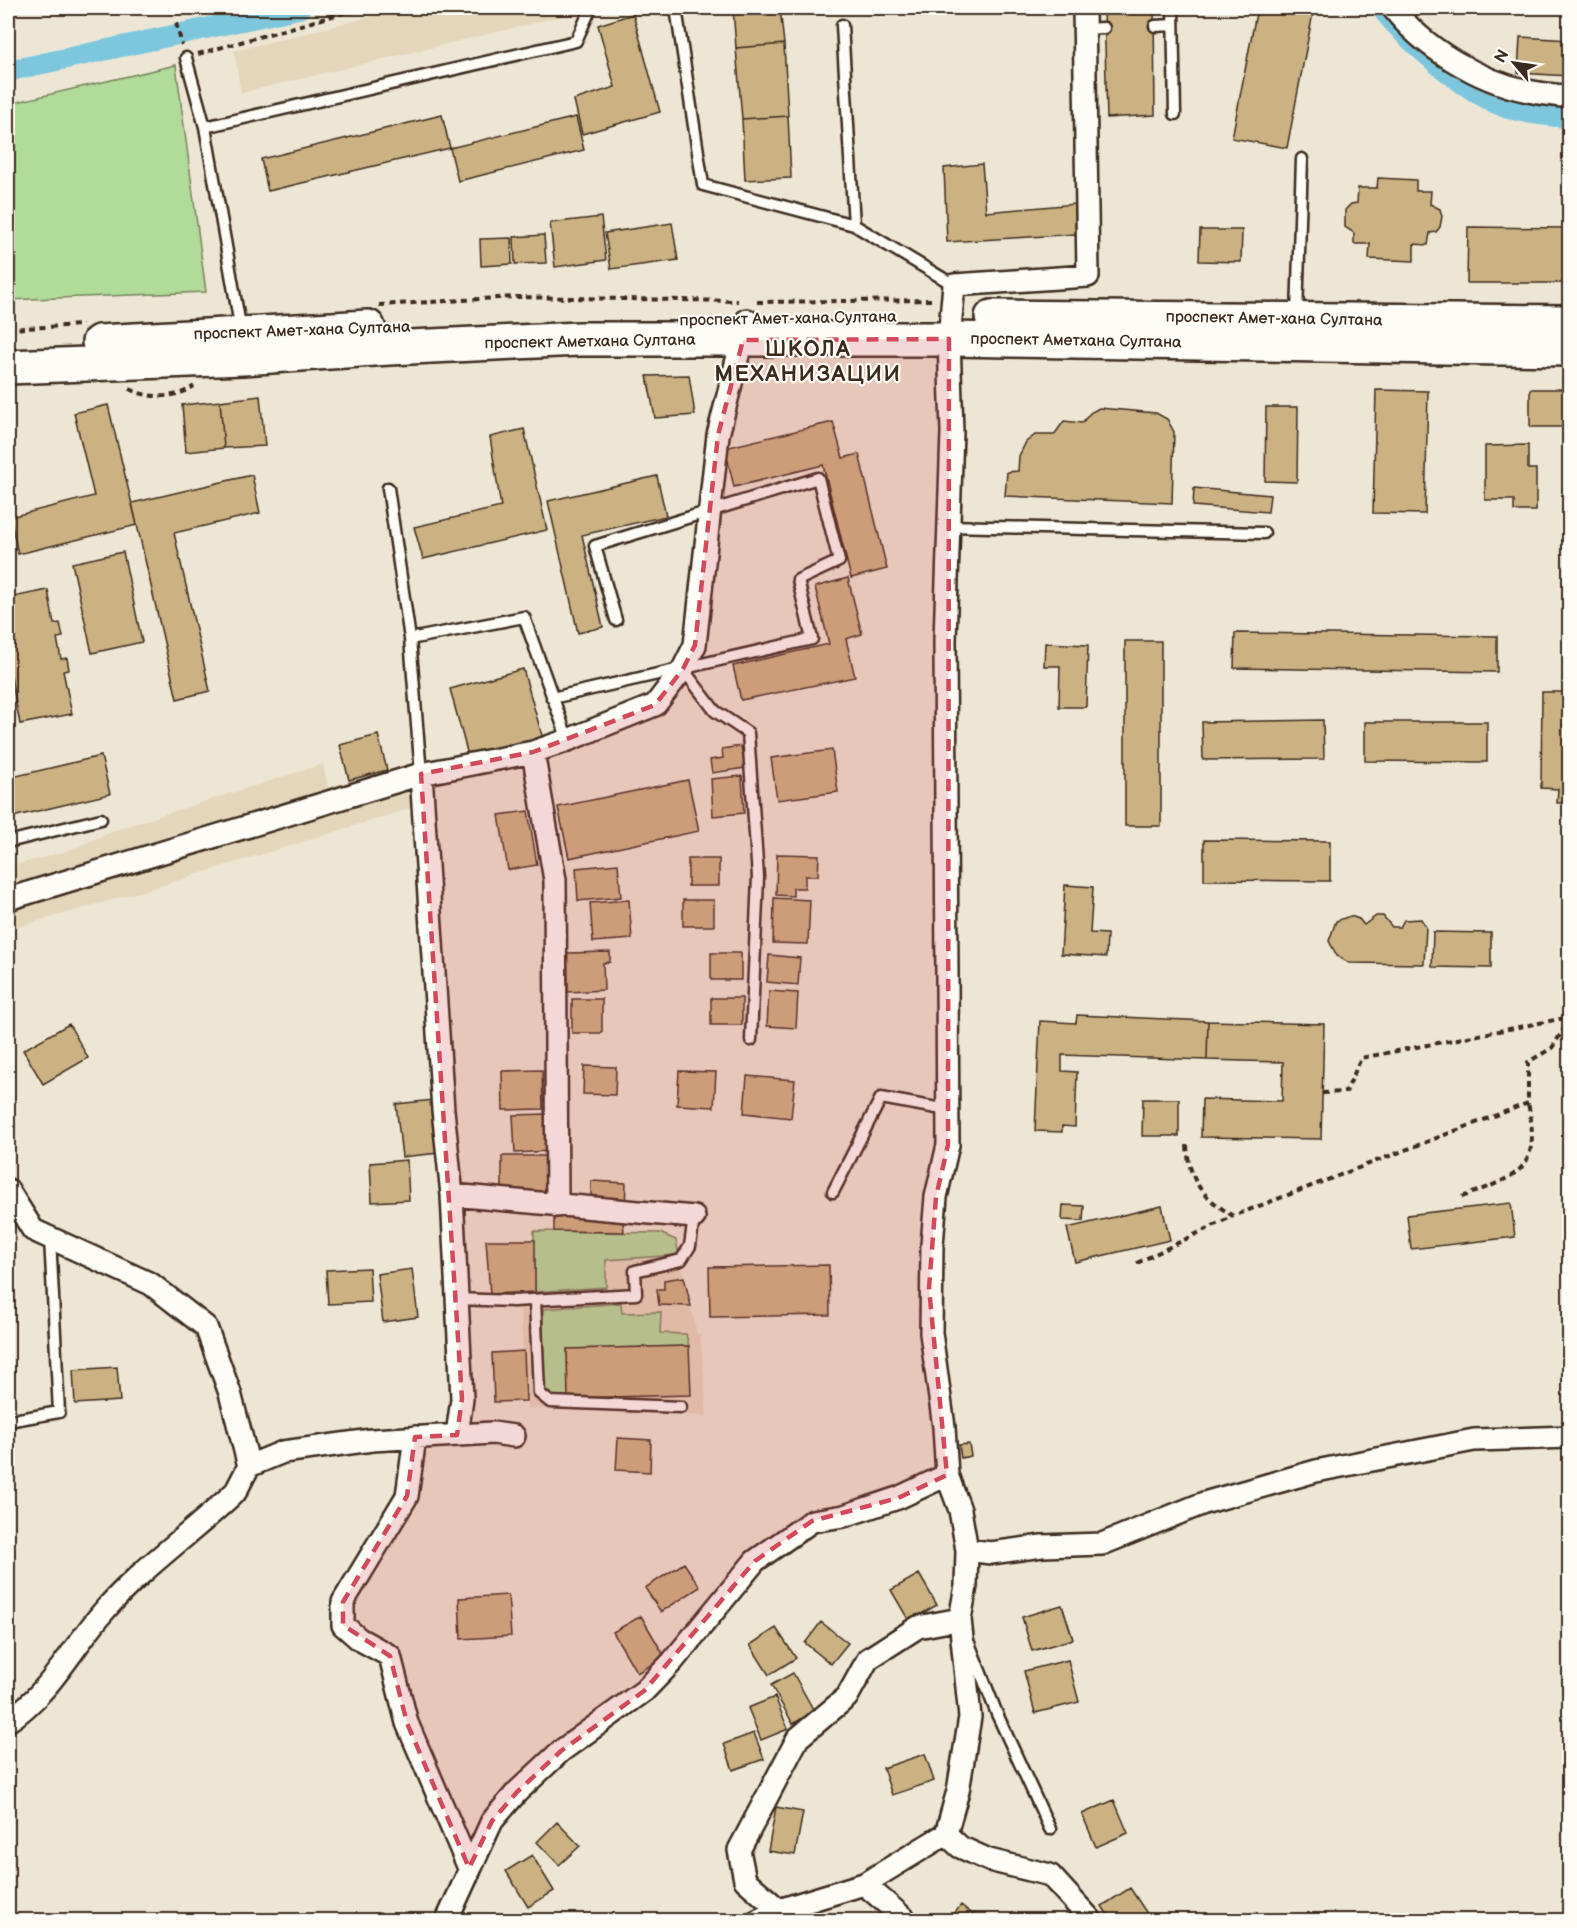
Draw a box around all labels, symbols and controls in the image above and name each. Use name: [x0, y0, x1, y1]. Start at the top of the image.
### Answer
north arrow: [1484, 33, 1544, 93]
text: N: [1491, 47, 1513, 66]
street label: проспект Амет-хана Султана: [679, 308, 897, 330]
street label: проспект Амет-хана Султана: [1165, 308, 1383, 330]
street label: проспект Амет-хана Султана: [193, 318, 411, 344]
street label: проспект Аметхана Султана: [970, 330, 1182, 352]
street label: проспект Аметхана Султана: [484, 331, 696, 353]
district label: ШКОЛА МЕХАНИЗАЦИИ: [714, 336, 902, 388]

